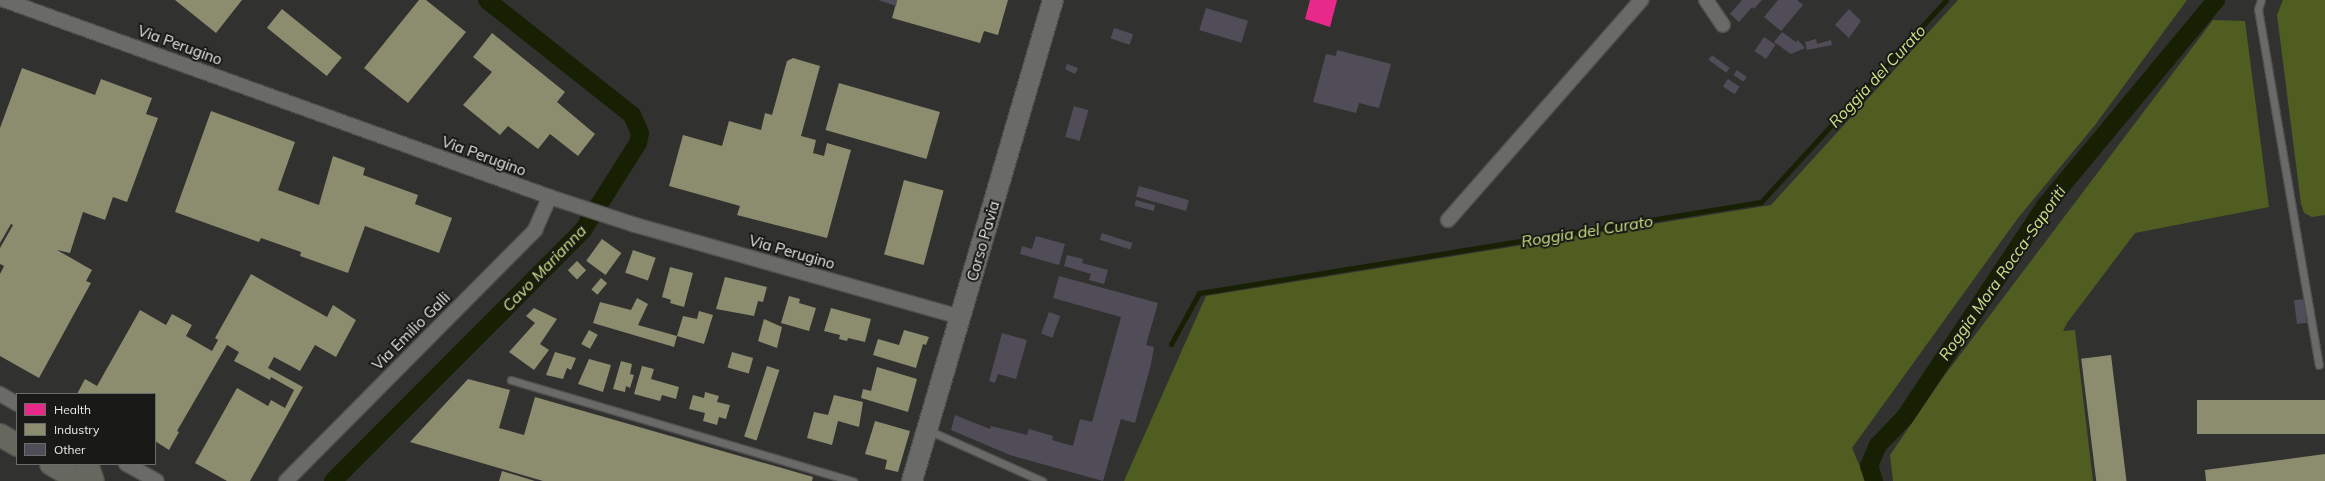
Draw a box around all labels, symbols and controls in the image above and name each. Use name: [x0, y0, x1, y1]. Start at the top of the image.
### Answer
street label: Via Perugino: [135, 21, 225, 69]
water label: Roggia del Curato: [1825, 21, 1929, 131]
street label: Via Perugino: [439, 132, 529, 180]
water label: Roggia Mora Rocca-Saporiti: [1934, 182, 2070, 364]
street label: Corso Pavia: [963, 199, 1003, 283]
water label: Roggia del Curato: [1520, 211, 1654, 251]
water label: Cavo Marianna: [498, 221, 590, 315]
street label: Via Perugino: [747, 231, 837, 273]
street label: Via Emilio Galli: [368, 288, 454, 374]
legend: [16, 393, 156, 465]
text: Health: [54, 402, 91, 417]
text: Industry: [54, 422, 99, 437]
text: Other: [54, 442, 85, 457]

